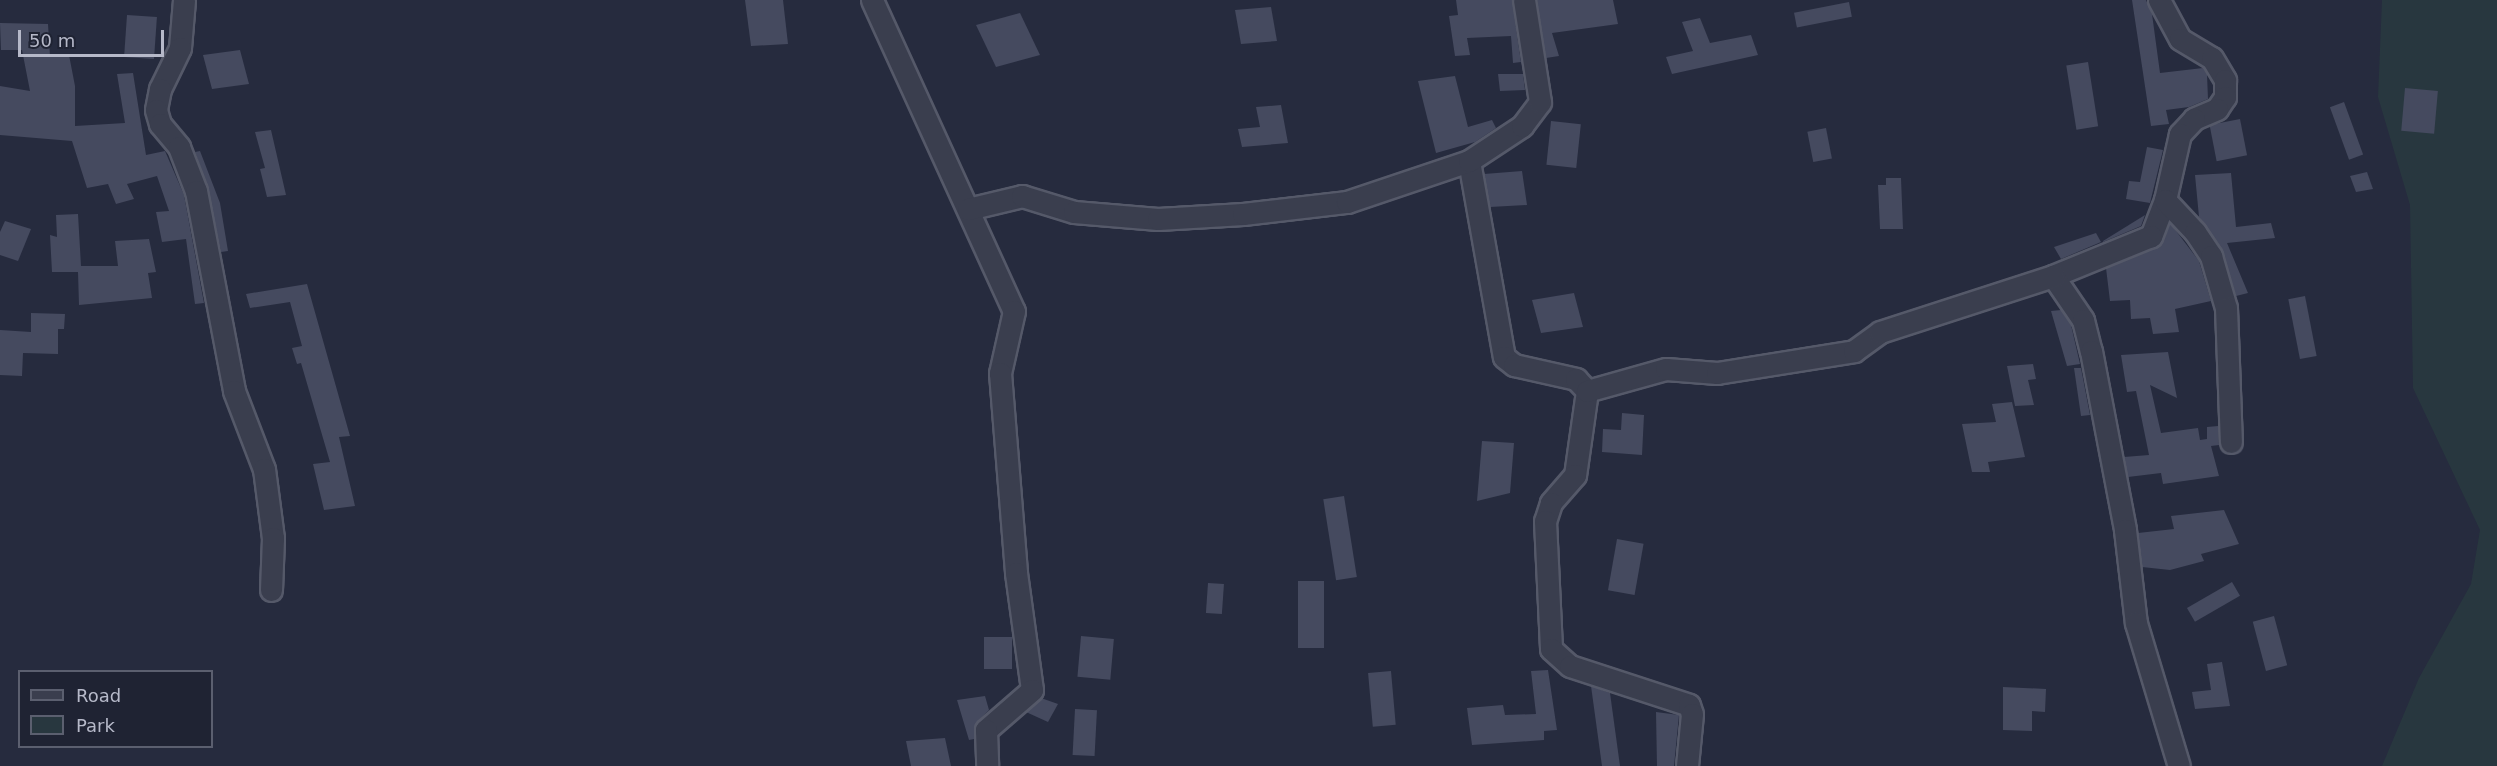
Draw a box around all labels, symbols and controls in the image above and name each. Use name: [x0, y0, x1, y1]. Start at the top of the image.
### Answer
scale bar: [21, 18, 166, 56]
text: 50 m: [29, 30, 75, 51]
legend: [18, 670, 213, 748]
text: Road: [76, 685, 121, 706]
text: Park: [76, 715, 115, 736]

